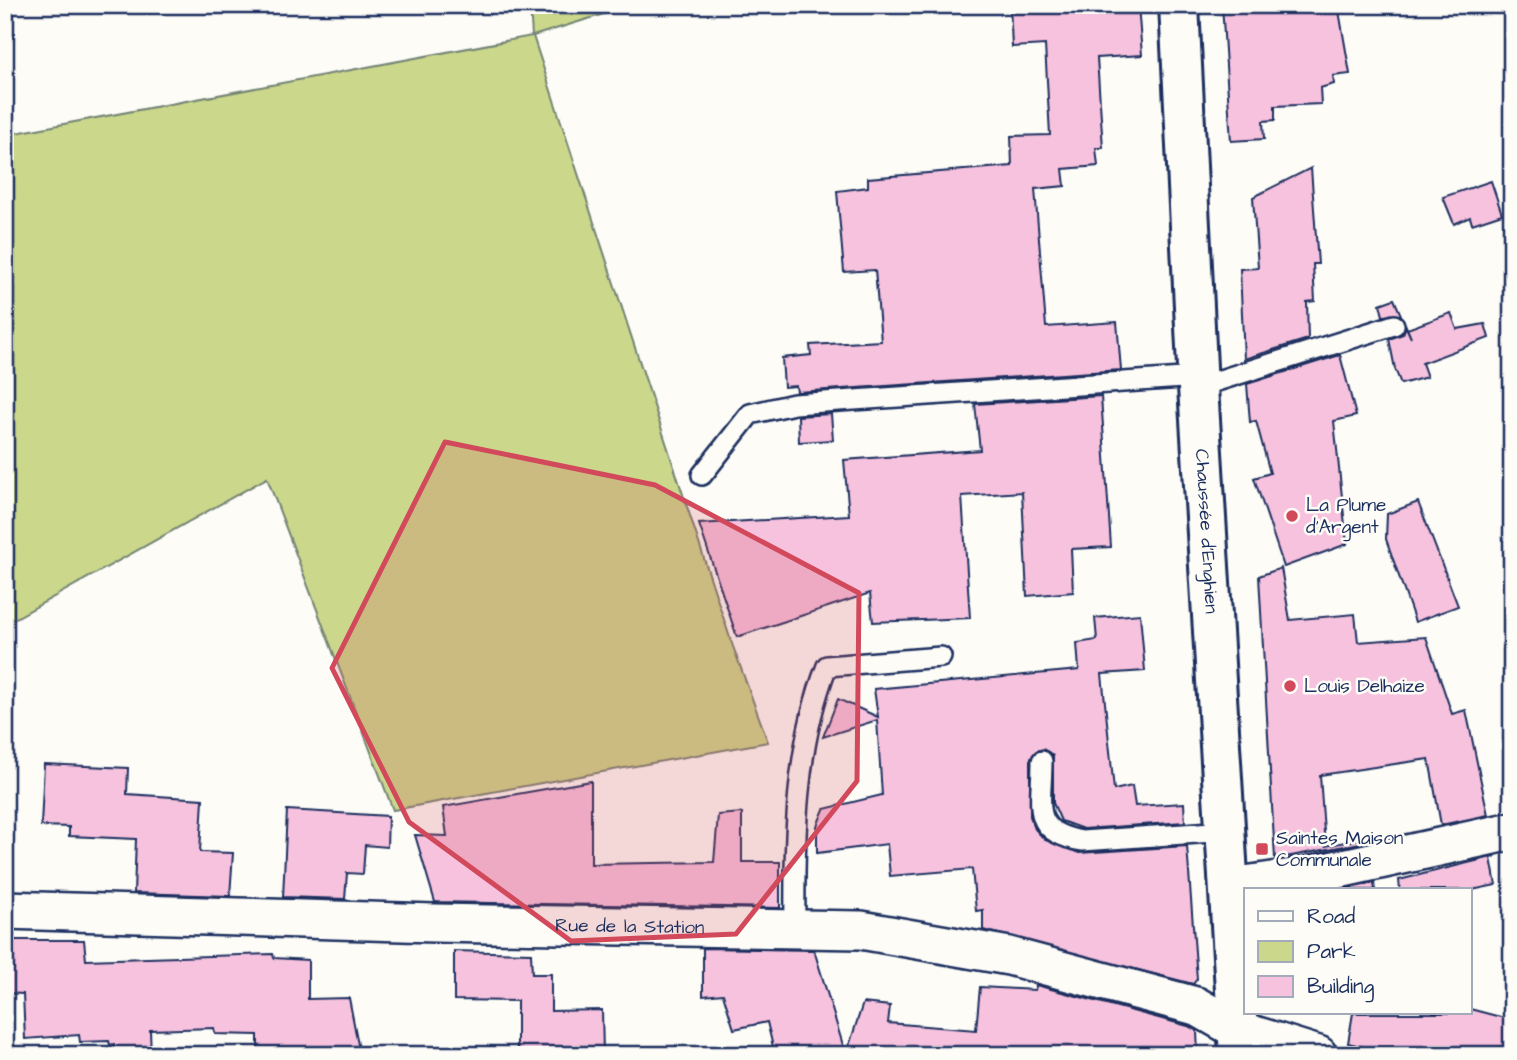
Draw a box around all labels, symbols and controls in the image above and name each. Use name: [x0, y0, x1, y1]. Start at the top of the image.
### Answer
street label: Chaussée d'Enghien: [1188, 448, 1225, 614]
place label: La Plume d'Argent: [1306, 492, 1386, 542]
marker: La Plume d'Argent: [1284, 508, 1300, 524]
place label: Louis Delhaize: [1304, 673, 1425, 700]
marker: Louis Delhaize: [1282, 678, 1298, 694]
place label: Saintes Maison Communale: [1276, 825, 1403, 874]
marker: Saintes Maison Communale: [1254, 841, 1270, 857]
legend: [1244, 888, 1472, 1014]
text: Road: [1307, 902, 1355, 931]
street label: Rue de la Station: [555, 911, 705, 941]
text: Park: [1307, 937, 1356, 966]
text: Building: [1307, 972, 1375, 1003]

